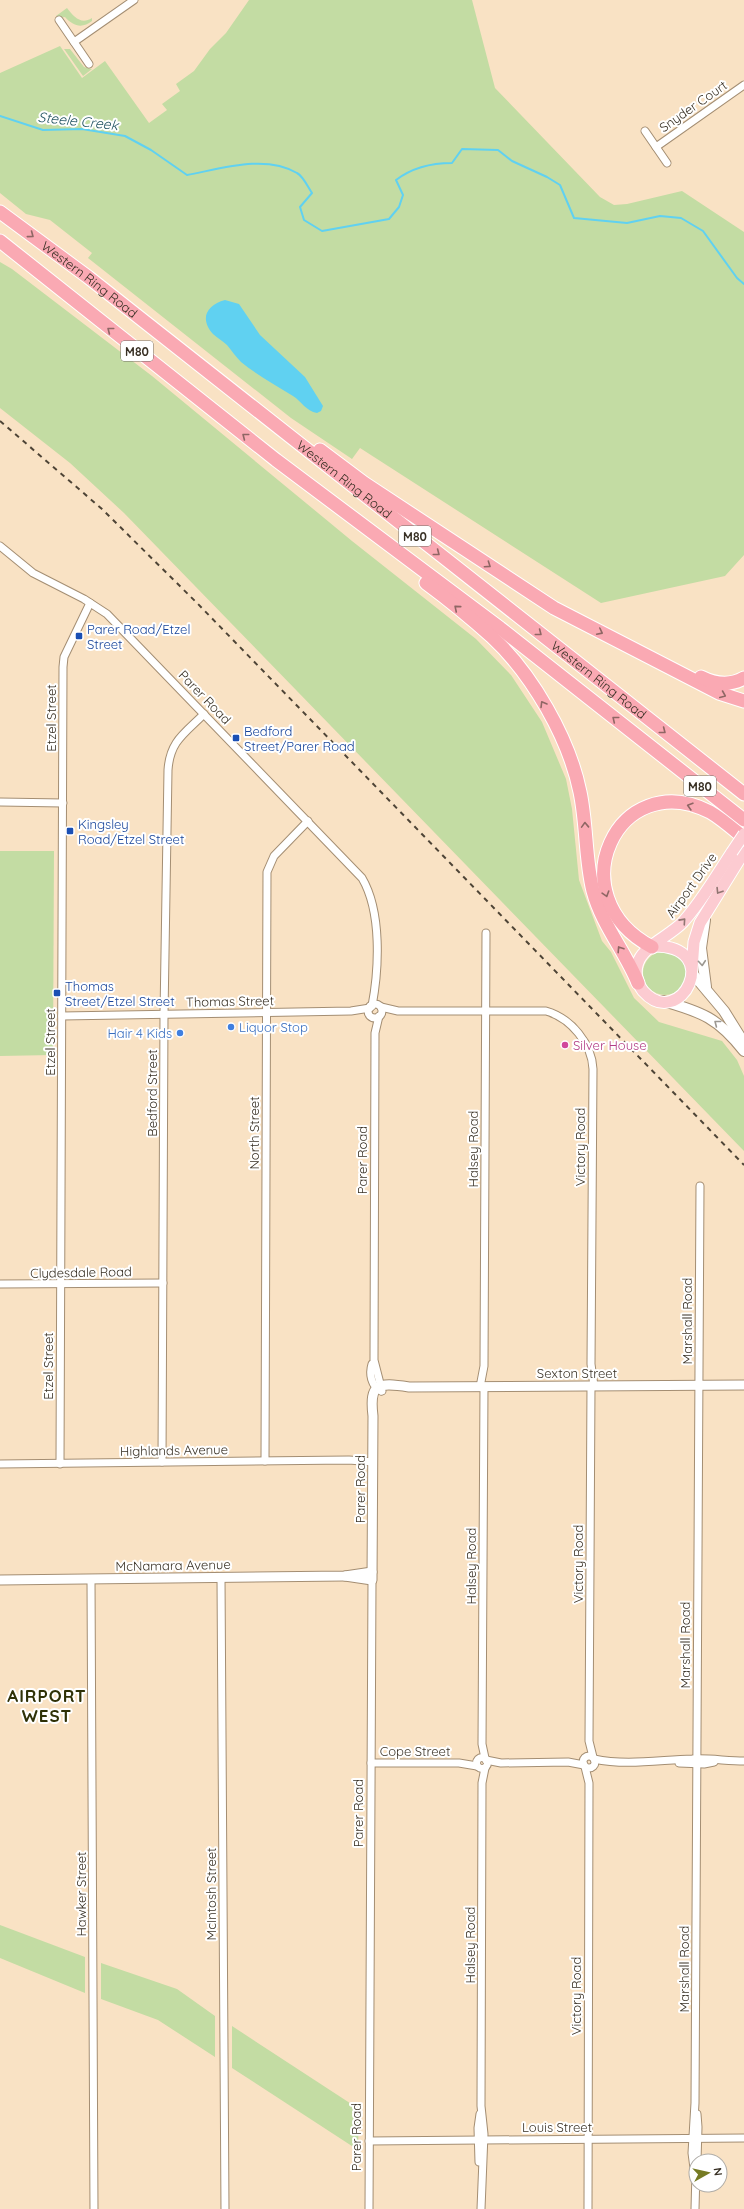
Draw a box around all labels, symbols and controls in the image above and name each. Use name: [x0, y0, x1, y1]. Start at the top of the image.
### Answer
street label: Snyder Court: [656, 77, 730, 135]
water label: Steele Creek: [37, 108, 121, 134]
one-way arrow: [27, 230, 34, 237]
street label: Western Ring Road: [38, 237, 141, 321]
one-way arrow: [108, 327, 115, 334]
road number: M80: [121, 341, 153, 361]
one-way arrow: [243, 433, 250, 440]
street label: Western Ring Road: [294, 437, 395, 522]
road number: M80: [399, 526, 431, 546]
one-way arrow: [432, 548, 439, 555]
one-way arrow: [484, 560, 491, 568]
one-way arrow: [454, 605, 461, 612]
place label: Parer Road/Etzel Street: [87, 621, 190, 652]
one-way arrow: [595, 627, 603, 634]
one-way arrow: [534, 628, 541, 635]
marker: Parer Road/Etzel Street: [74, 631, 84, 641]
street label: Western Ring Road: [548, 637, 650, 722]
street label: Parer Road: [175, 667, 235, 727]
street label: Etzel Street: [43, 684, 59, 752]
one-way arrow: [718, 690, 726, 698]
one-way arrow: [541, 701, 548, 708]
one-way arrow: [612, 717, 619, 724]
place label: Bedford Street/Parer Road: [244, 723, 355, 754]
one-way arrow: [659, 726, 666, 733]
marker: Bedford Street/Parer Road: [231, 733, 241, 743]
road number: M80: [684, 776, 716, 796]
one-way arrow: [687, 802, 693, 810]
place label: Kingsley Road/Etzel Street: [78, 816, 184, 847]
one-way arrow: [580, 822, 589, 828]
marker: Kingsley Road/Etzel Street: [65, 826, 75, 836]
street label: Airport Drive: [662, 849, 720, 921]
one-way arrow: [716, 887, 724, 894]
one-way arrow: [601, 890, 610, 897]
one-way arrow: [679, 919, 686, 926]
one-way arrow: [618, 946, 625, 953]
one-way arrow: [697, 960, 706, 966]
place label: Thomas Street/Etzel Street: [65, 978, 175, 1009]
marker: Thomas Street/Etzel Street: [52, 988, 62, 998]
street label: Thomas Street: [186, 992, 274, 1010]
street label: Etzel Street: [42, 1008, 58, 1076]
place label: Liquor Stop: [239, 1019, 308, 1035]
one-way arrow: [714, 1021, 721, 1028]
marker: Liquor Stop: [226, 1022, 236, 1032]
place label: Hair 4 Kids: [107, 1025, 172, 1041]
marker: Hair 4 Kids: [175, 1028, 185, 1038]
place label: Silver House: [573, 1037, 647, 1053]
marker: Silver House: [560, 1040, 570, 1050]
street label: Bedford Street: [144, 1049, 160, 1137]
street label: North Street: [246, 1096, 262, 1170]
street label: Victory Road: [572, 1108, 588, 1186]
street label: Halsey Road: [465, 1111, 481, 1187]
street label: Parer Road: [354, 1126, 370, 1194]
street label: Clydesdale Road: [30, 1263, 132, 1281]
street label: Marshall Road: [679, 1278, 695, 1364]
street label: Etzel Street: [40, 1332, 56, 1400]
street label: Sexton Street: [537, 1365, 617, 1381]
street label: Highlands Avenue: [120, 1441, 228, 1459]
street label: Parer Road: [352, 1455, 368, 1523]
street label: Victory Road: [570, 1525, 586, 1603]
street label: Halsey Road: [463, 1528, 479, 1604]
street label: McNamara Avenue: [115, 1556, 231, 1574]
street label: Marshall Road: [677, 1602, 693, 1688]
district label: AIRPORT WEST: [7, 1685, 87, 1726]
street label: Cope Street: [380, 1743, 450, 1759]
street label: Parer Road: [350, 1779, 366, 1847]
street label: McIntosh Street: [203, 1847, 219, 1941]
street label: Hawker Street: [73, 1851, 89, 1937]
street label: Halsey Road: [462, 1907, 478, 1983]
street label: Marshall Road: [676, 1926, 692, 2012]
street label: Victory Road: [568, 1957, 584, 2035]
street label: Parer Road: [348, 2103, 364, 2171]
street label: Louis Street: [522, 2119, 592, 2135]
north arrow: [688, 2153, 728, 2193]
text: N: [710, 2167, 725, 2177]

